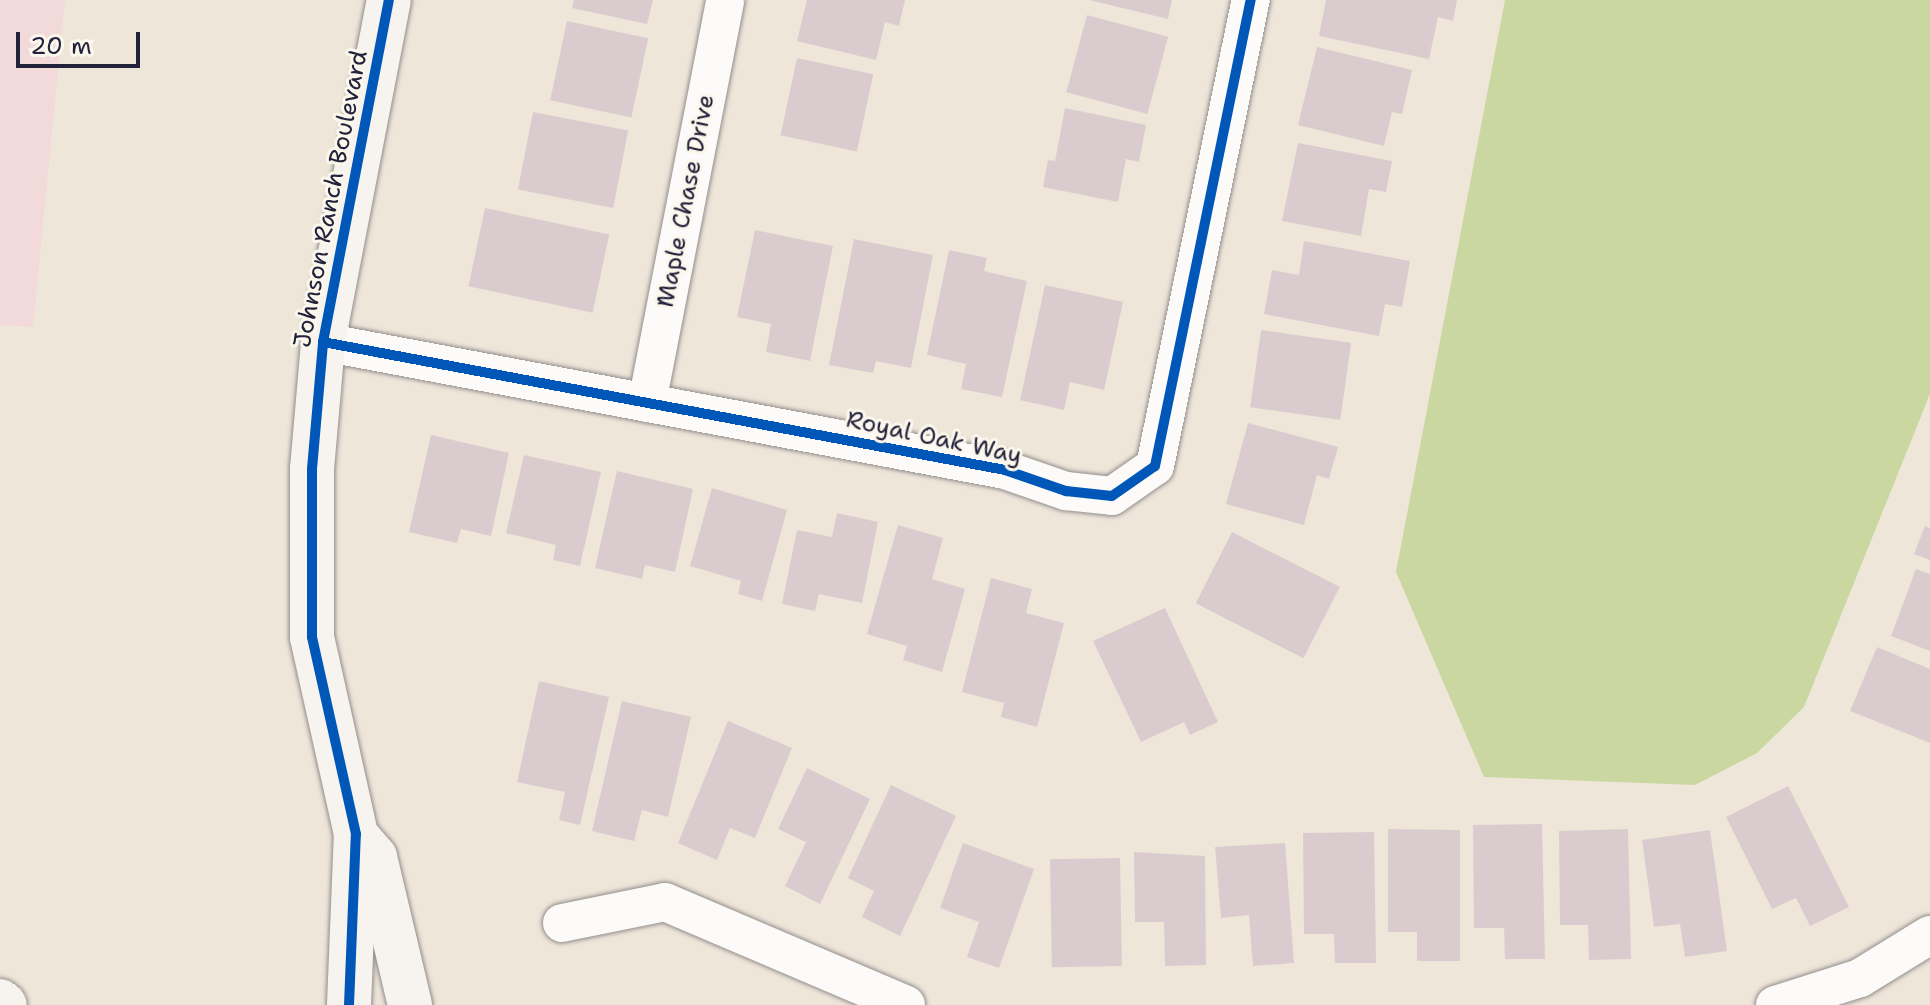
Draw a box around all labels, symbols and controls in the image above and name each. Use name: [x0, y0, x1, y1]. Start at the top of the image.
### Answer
scale bar: [20, 16, 144, 66]
text: 20 m: [30, 30, 92, 62]
street label: Johnson Ranch Boulevard: [288, 48, 374, 350]
street label: Maple Chase Drive: [651, 92, 721, 310]
street label: Royal Oak Way: [844, 405, 1024, 471]

